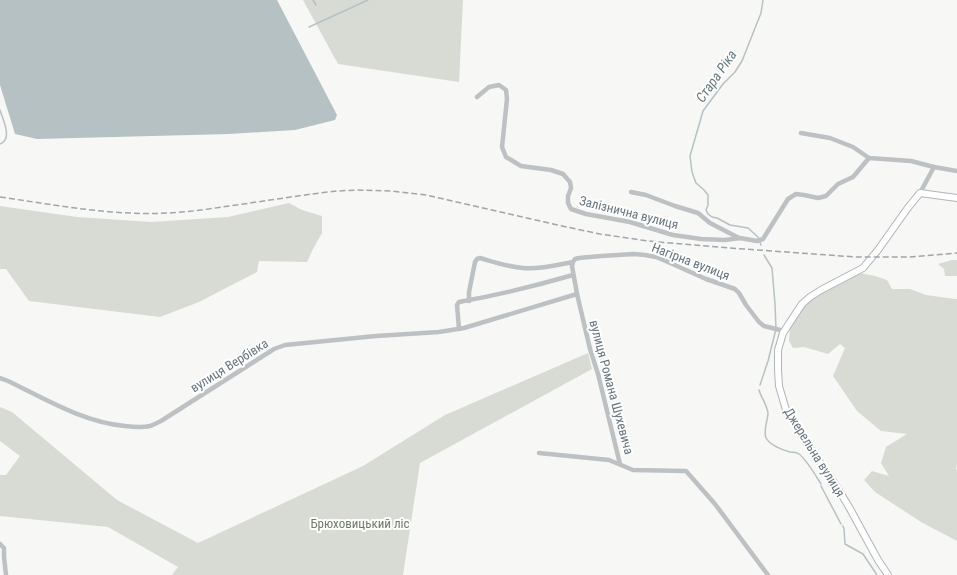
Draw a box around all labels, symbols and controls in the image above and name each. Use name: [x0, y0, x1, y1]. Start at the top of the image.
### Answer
water label: Стара Ріка: [692, 47, 740, 105]
street label: Залізнична вулиця: [578, 193, 680, 232]
street label: Нагірна вулиця: [650, 240, 732, 283]
street label: вулиця Романа Шухевича: [586, 318, 637, 456]
street label: вулиця Вербівка: [188, 335, 271, 395]
street label: Джерельна вулиця: [781, 405, 848, 500]
park label: Брюховицький ліс: [310, 516, 410, 531]

